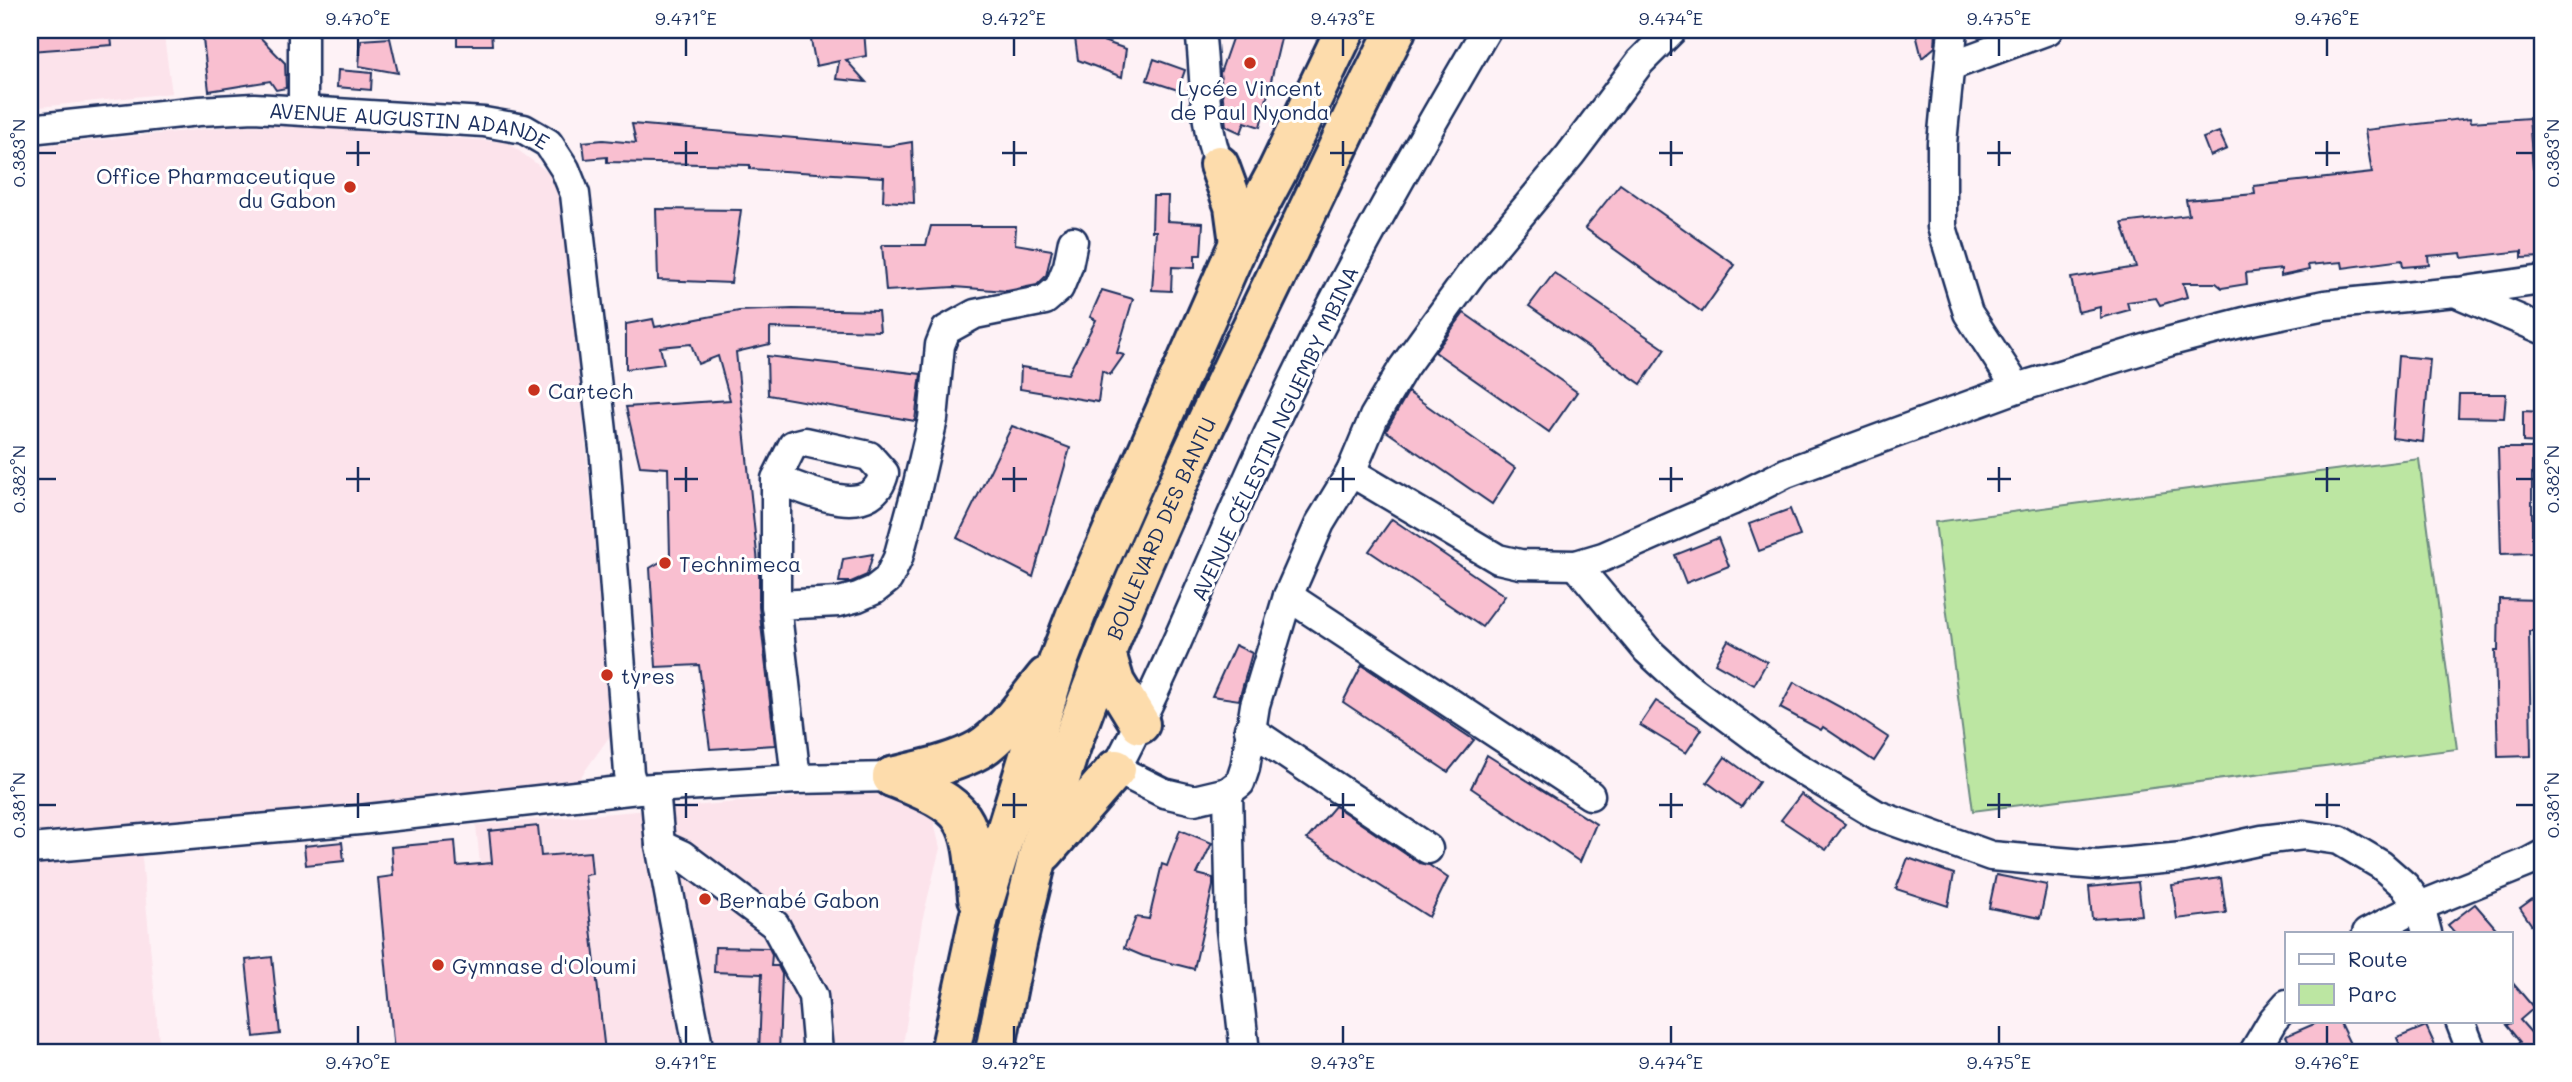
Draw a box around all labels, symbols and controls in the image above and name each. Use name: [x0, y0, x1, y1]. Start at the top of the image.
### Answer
text: 9.470°E: [326, 6, 390, 30]
text: 9.471°E: [655, 6, 717, 30]
text: 9.472°E: [982, 6, 1046, 30]
text: 9.473°E: [1311, 6, 1375, 30]
text: 9.474°E: [1639, 6, 1703, 30]
text: 9.475°E: [1967, 6, 2031, 30]
text: 9.476°E: [2295, 6, 2359, 30]
marker: Lycée Vincent de Paul Nyonda: [1242, 55, 1258, 71]
place label: Lycée Vincent de Paul Nyonda: [1170, 74, 1330, 125]
street label: AVENUE AUGUSTIN ADANDE: [268, 95, 555, 155]
text: 0.383°N: [6, 119, 30, 187]
text: 0.383°N: [2540, 119, 2564, 187]
place label: Office Pharmaceutique du Gabon: [96, 162, 336, 213]
marker: Office Pharmaceutique du Gabon: [342, 179, 358, 195]
street label: AVENUE CÉLESTIN NGUEMBY MBINA: [1184, 261, 1364, 605]
place label: Cartech: [548, 377, 633, 404]
marker: Cartech: [526, 382, 542, 398]
street label: BOULEVARD DES BANTU: [1099, 413, 1221, 643]
text: 0.382°N: [6, 445, 30, 513]
text: 0.382°N: [2540, 445, 2564, 513]
place label: Technimeca: [679, 550, 801, 577]
marker: Technimeca: [657, 555, 673, 571]
place label: tyres: [621, 662, 675, 689]
marker: tyres: [599, 667, 615, 683]
text: 0.381°N: [6, 772, 30, 838]
text: 0.381°N: [2540, 772, 2564, 838]
place label: Bernabé Gabon: [719, 886, 880, 913]
marker: Bernabé Gabon: [697, 891, 713, 907]
legend: [2285, 932, 2512, 1023]
text: Route: [2348, 945, 2408, 972]
place label: Gymnase d'Oloumi: [452, 952, 637, 979]
marker: Gymnase d'Oloumi: [430, 957, 446, 973]
text: Parc: [2348, 980, 2397, 1007]
text: 9.470°E: [326, 1050, 390, 1074]
text: 9.471°E: [655, 1050, 717, 1074]
text: 9.472°E: [982, 1050, 1046, 1074]
text: 9.473°E: [1311, 1050, 1375, 1074]
text: 9.474°E: [1639, 1050, 1703, 1074]
text: 9.475°E: [1967, 1050, 2031, 1074]
text: 9.476°E: [2295, 1050, 2359, 1074]

